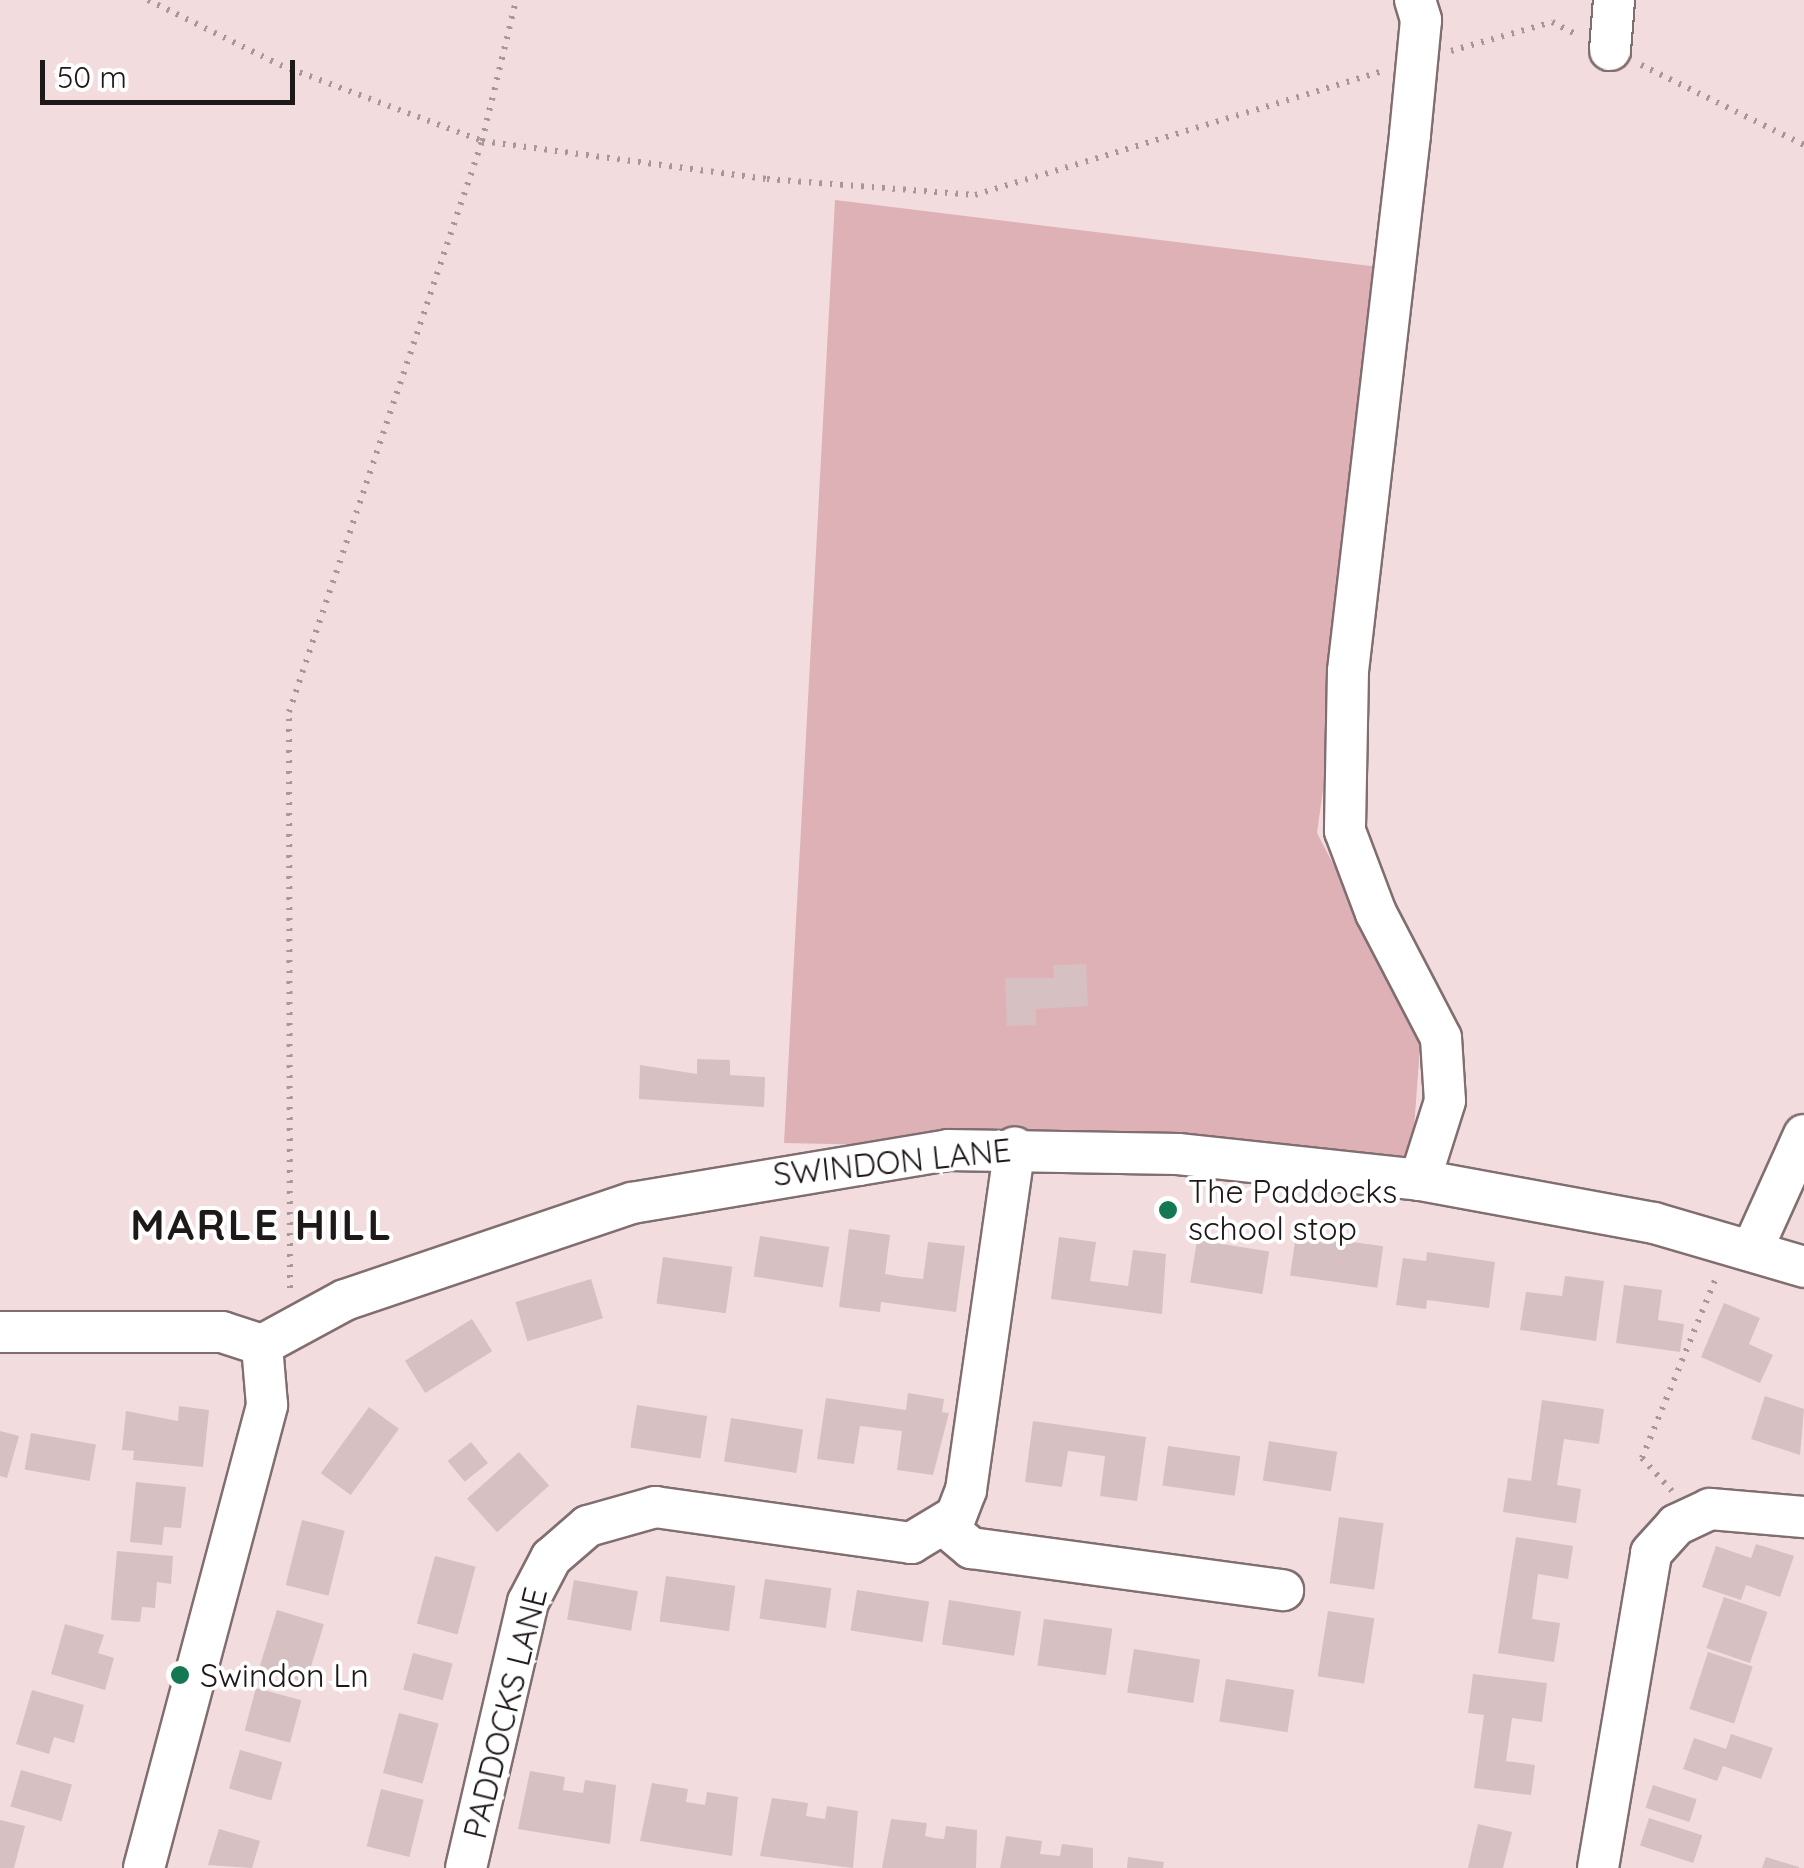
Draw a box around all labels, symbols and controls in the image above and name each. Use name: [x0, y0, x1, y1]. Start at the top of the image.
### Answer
scale bar: [45, 40, 300, 102]
text: 50 m: [57, 58, 127, 96]
street label: SWINDON LANE: [771, 1130, 1013, 1194]
place label: The Paddocks school stop: [1188, 1173, 1397, 1248]
marker: The Paddocks school stop: [1157, 1199, 1179, 1221]
district label: MARLE HILL: [130, 1200, 394, 1250]
street label: PADDOCKS LANE: [455, 1584, 555, 1842]
place label: Swindon Ln: [200, 1656, 369, 1694]
marker: Swindon Ln: [169, 1664, 191, 1686]

